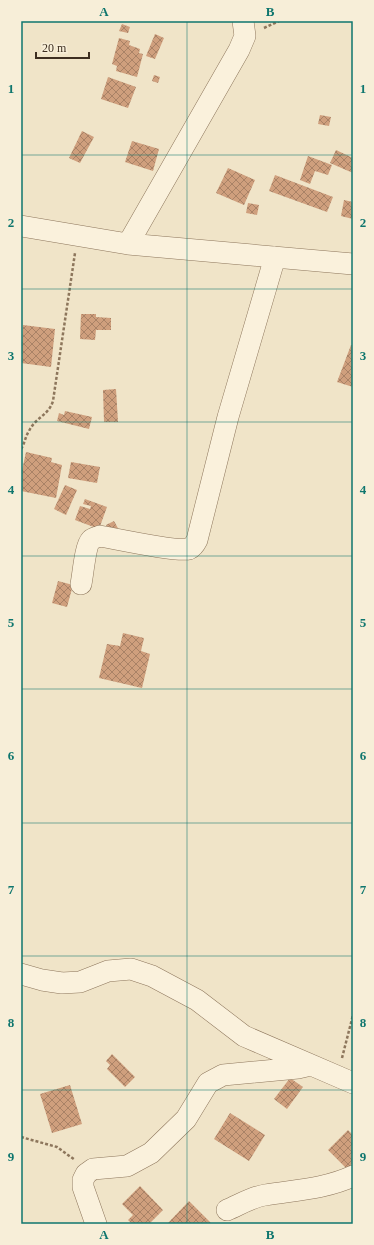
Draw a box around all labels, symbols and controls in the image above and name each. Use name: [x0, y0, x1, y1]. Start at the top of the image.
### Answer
text: A: [99, 4, 109, 19]
text: B: [266, 4, 275, 19]
scale bar: [36, 34, 89, 60]
text: 20 m: [42, 41, 67, 55]
text: 1: [8, 81, 14, 96]
text: 1: [360, 81, 366, 96]
text: 2: [8, 215, 14, 230]
text: 2: [360, 215, 366, 230]
text: 3: [8, 348, 15, 363]
text: 3: [360, 348, 367, 363]
text: 4: [8, 482, 15, 497]
text: 4: [360, 482, 367, 497]
text: 5: [8, 615, 15, 630]
text: 5: [360, 615, 367, 630]
text: 6: [8, 748, 15, 763]
text: 6: [360, 748, 367, 763]
text: 7: [8, 882, 15, 897]
text: 7: [360, 882, 367, 897]
text: 8: [8, 1015, 15, 1030]
text: 8: [360, 1015, 367, 1030]
text: 9: [8, 1149, 15, 1164]
text: 9: [360, 1149, 367, 1164]
text: A: [99, 1227, 109, 1242]
text: B: [266, 1227, 275, 1242]

